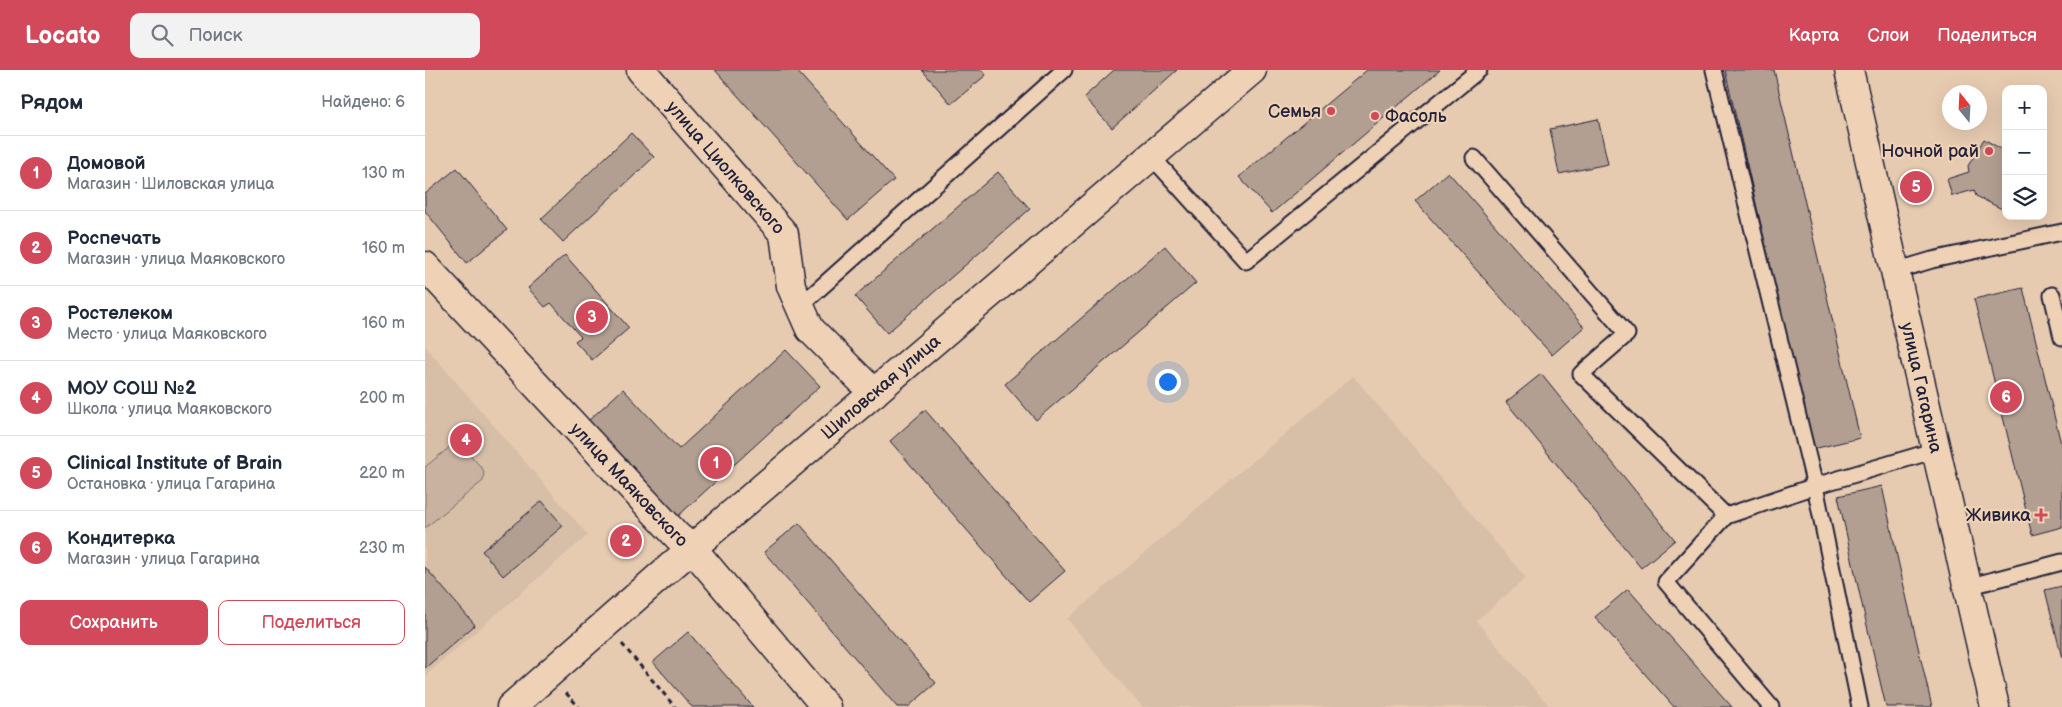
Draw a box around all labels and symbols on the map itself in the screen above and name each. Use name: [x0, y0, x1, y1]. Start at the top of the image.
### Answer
north arrow: [1942, 85, 1987, 130]
street label: улица Циолковского: [662, 97, 789, 238]
place label: Семья: [1268, 101, 1321, 122]
marker: Семья: [1325, 105, 1337, 117]
place label: Фасоль: [1385, 106, 1447, 127]
marker: Фасоль: [1369, 110, 1381, 122]
place label: Ночной рай: [1881, 141, 1979, 162]
marker: Ночной рай: [1983, 145, 1995, 157]
pin: 5: [1900, 168, 1932, 206]
pin: 3: [576, 298, 608, 336]
street label: улица Гагарина: [1896, 320, 1947, 456]
street label: Шиловская улица: [817, 330, 945, 444]
your location: [1155, 369, 1181, 395]
pin: 6: [1990, 378, 2022, 416]
street label: улица Маяковского: [566, 419, 691, 551]
pin: 4: [450, 421, 482, 459]
pin: 1: [700, 444, 732, 482]
place label: Живика: [1966, 505, 2031, 526]
marker: Живика: [2035, 509, 2047, 521]
pin: 2: [610, 522, 642, 560]

